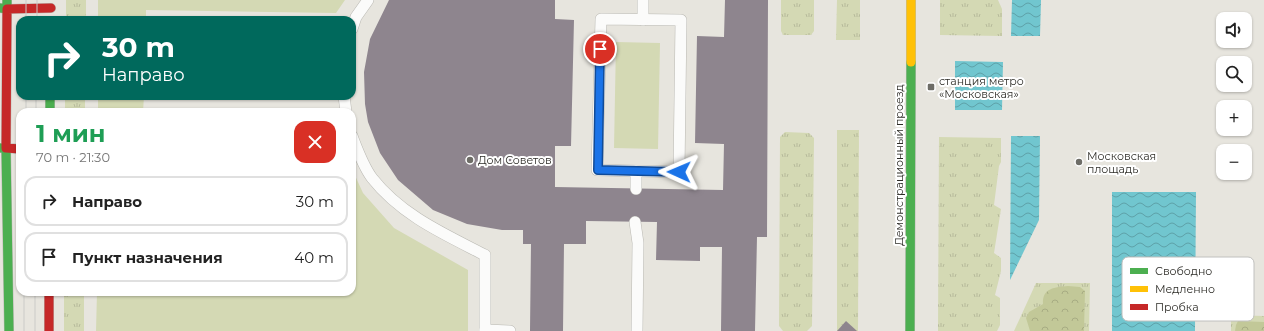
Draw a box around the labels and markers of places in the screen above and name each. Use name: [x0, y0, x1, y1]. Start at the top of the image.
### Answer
pin: [583, 32, 617, 66]
place label: станция метро «Московская»: [939, 74, 1024, 101]
marker: станция метро «Московская»: [926, 82, 936, 92]
place label: Московская площадь: [1087, 149, 1156, 176]
place label: Дом Советов: [478, 153, 552, 167]
marker: Дом Советов: [465, 155, 475, 165]
marker: Московская площадь: [1074, 157, 1084, 167]

